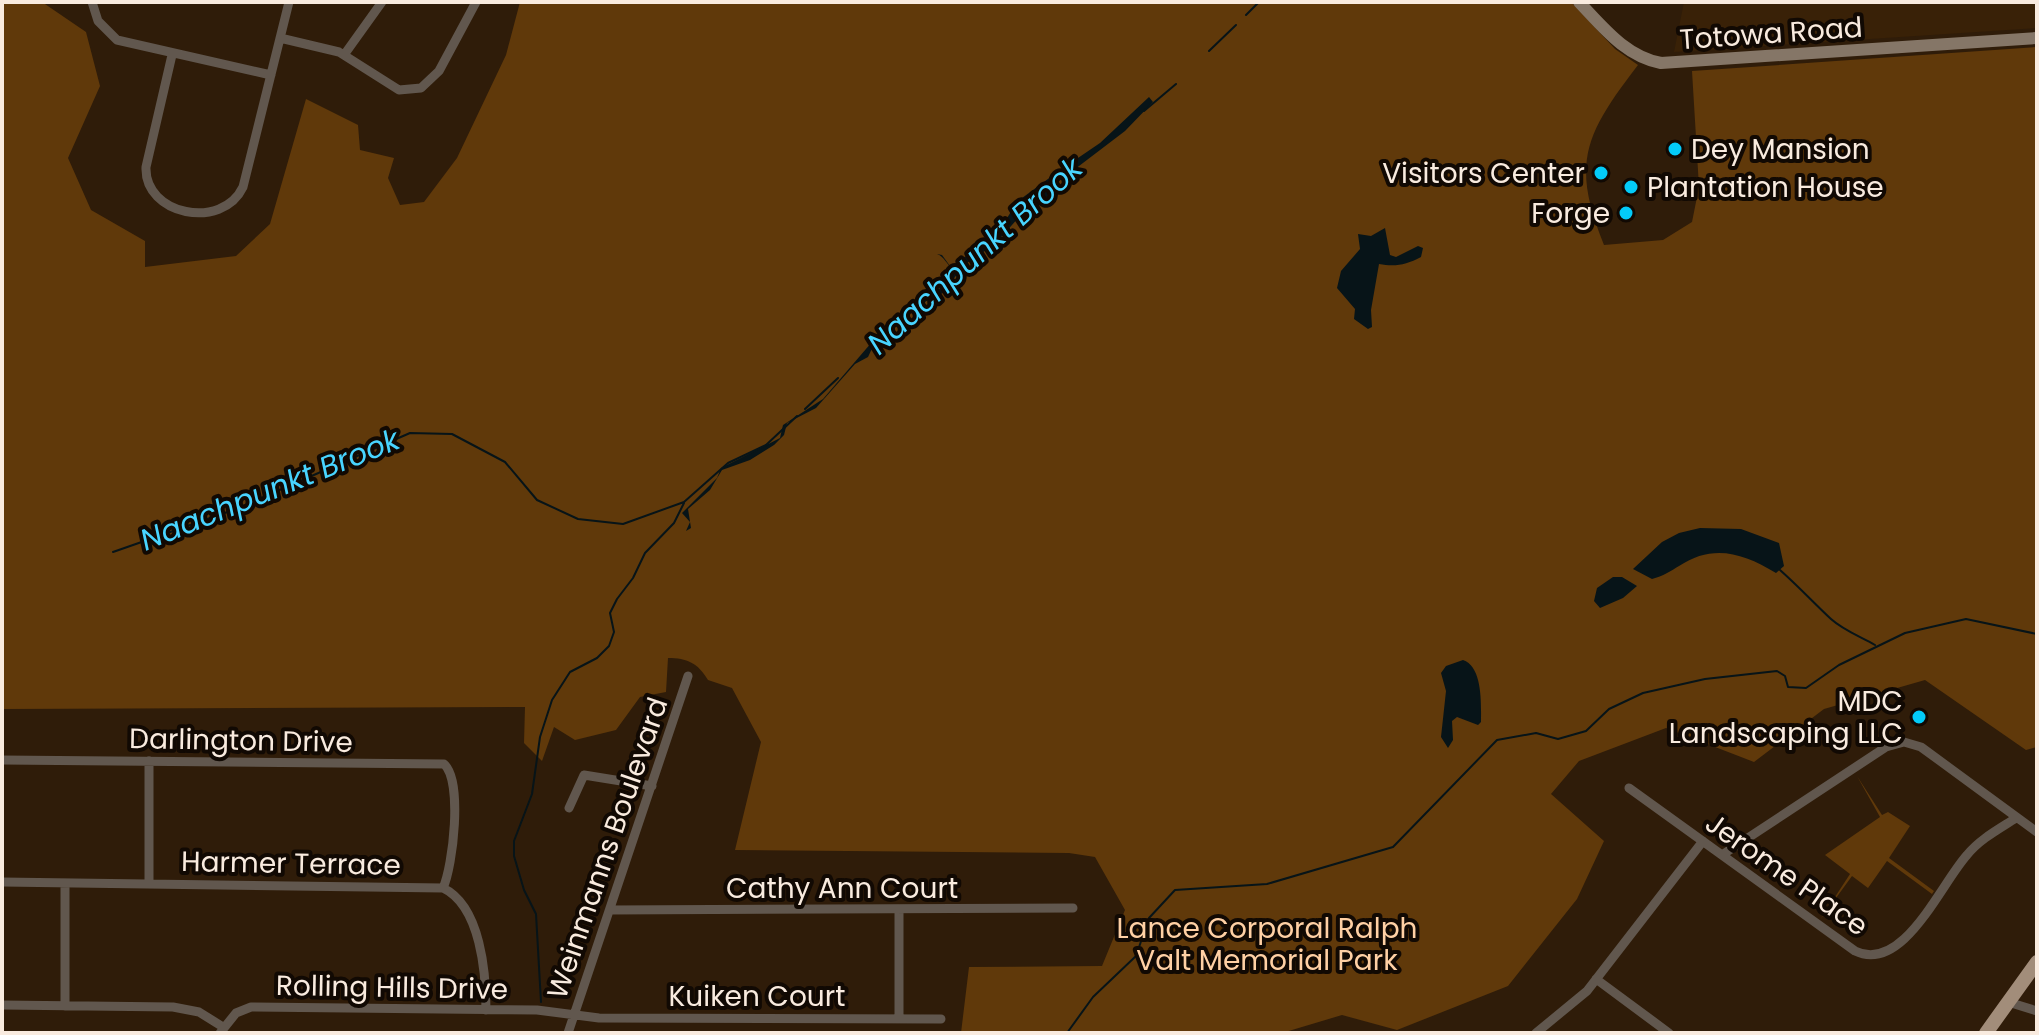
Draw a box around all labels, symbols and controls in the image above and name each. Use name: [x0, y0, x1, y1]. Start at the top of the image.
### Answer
street label: Totowa Road: [1678, 8, 1864, 59]
place label: Dey Mansion: [1691, 130, 1870, 169]
marker: Dey Mansion: [1666, 140, 1684, 158]
water label: Naachpunkt Brook: [858, 146, 1093, 364]
place label: Visitors Center: [1382, 154, 1585, 193]
marker: Visitors Center: [1592, 164, 1610, 182]
place label: Plantation House: [1647, 168, 1884, 207]
marker: Plantation House: [1622, 178, 1640, 196]
place label: Forge: [1531, 194, 1610, 233]
marker: Forge: [1617, 204, 1635, 222]
water label: Naachpunkt Brook: [134, 417, 407, 561]
place label: MDC Landscaping LLC: [1669, 682, 1903, 753]
street label: Weinmanns Boulevard: [538, 692, 677, 1004]
marker: MDC Landscaping LLC: [1910, 708, 1928, 726]
street label: Darlington Drive: [129, 719, 353, 762]
street label: Jerome Place: [1697, 804, 1876, 945]
street label: Harmer Terrace: [181, 842, 401, 885]
street label: Cathy Ann Court: [726, 869, 958, 908]
park label: Lance Corporal Ralph Valt Memorial Park: [1116, 909, 1418, 980]
street label: Rolling Hills Drive: [276, 966, 508, 1009]
street label: Kuiken Court: [669, 977, 845, 1016]

